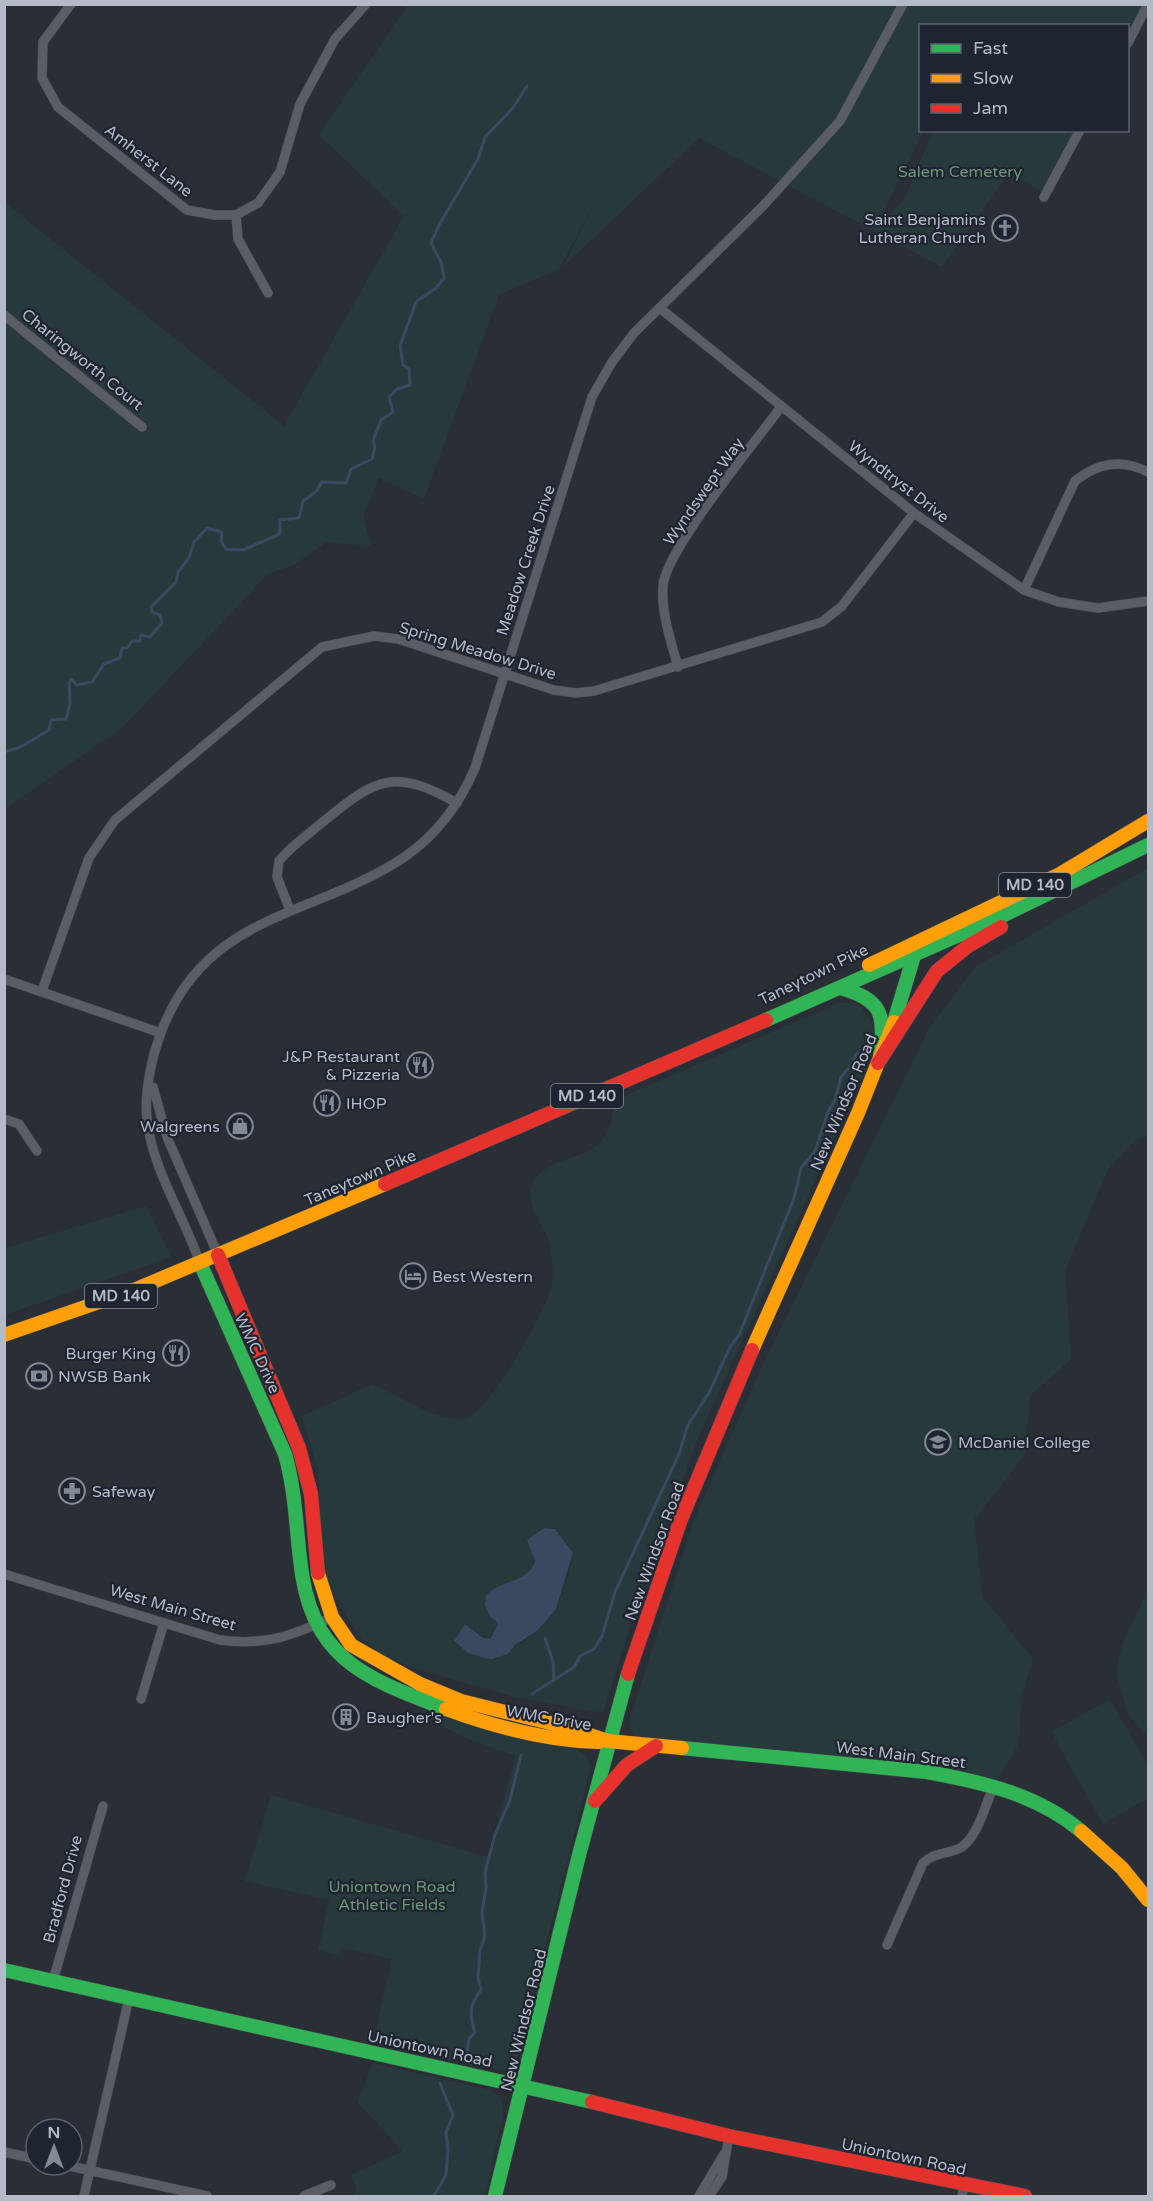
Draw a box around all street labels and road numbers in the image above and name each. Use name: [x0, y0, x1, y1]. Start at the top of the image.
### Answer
street label: Amherst Lane: [100, 120, 196, 201]
street label: Charingworth Court: [17, 305, 147, 415]
street label: Wyndswept Way: [659, 434, 749, 549]
street label: Wyndtryst Drive: [844, 436, 953, 527]
street label: Meadow Creek Drive: [492, 483, 560, 638]
street label: Spring Meadow Drive: [397, 618, 559, 684]
road number: MD 140: [999, 873, 1071, 897]
street label: Taneytown Pike: [755, 940, 872, 1010]
street label: New Windsor Road: [806, 1031, 882, 1174]
road number: MD 140: [551, 1084, 623, 1108]
street label: Taneytown Pike: [301, 1145, 419, 1210]
road number: MD 140: [85, 1284, 157, 1308]
street label: WMC Drive: [230, 1310, 284, 1397]
street label: New Windsor Road: [621, 1479, 689, 1623]
street label: West Main Street: [107, 1580, 238, 1636]
street label: WMC Drive: [505, 1701, 593, 1735]
street label: West Main Street: [835, 1737, 967, 1773]
street label: Bradford Drive: [39, 1833, 87, 1946]
street label: New Windsor Road: [497, 1947, 551, 2094]
street label: Uniontown Road: [365, 2026, 494, 2072]
street label: Uniontown Road: [839, 2134, 968, 2180]

